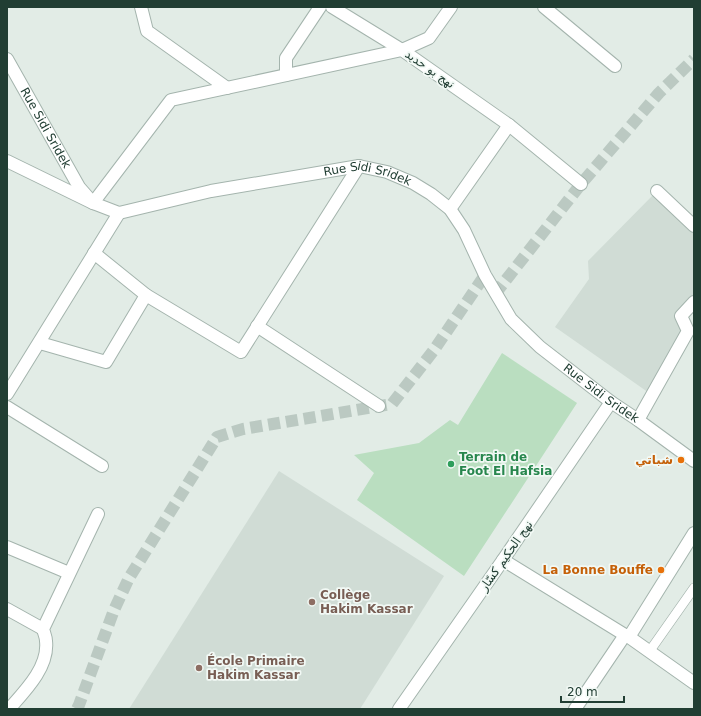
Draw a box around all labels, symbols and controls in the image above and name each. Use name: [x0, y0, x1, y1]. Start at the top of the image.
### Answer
street label: نهج بو حديد: [402, 47, 457, 92]
street label: Rue Sidi Sridek: [17, 85, 74, 171]
street label: Rue Sidi Sridek: [323, 159, 414, 189]
street label: Rue Sidi Sridek: [561, 361, 642, 426]
place label: Terrain de Foot El Hafsia: [459, 450, 552, 478]
place label: شباتي: [635, 453, 673, 467]
marker: شباتي: [676, 455, 686, 465]
marker: Terrain de Foot El Hafsia: [446, 459, 456, 469]
street label: نهج الحكيم كسّار: [476, 518, 536, 595]
place label: La Bonne Bouffe: [542, 563, 653, 577]
marker: La Bonne Bouffe: [656, 565, 666, 575]
place label: Collège Hakim Kassar: [320, 588, 413, 616]
marker: Collège Hakim Kassar: [307, 597, 317, 607]
place label: École Primaire Hakim Kassar: [207, 653, 305, 682]
marker: École Primaire Hakim Kassar: [194, 663, 204, 673]
scale bar: [561, 678, 624, 704]
text: 20 m: [567, 685, 598, 699]

